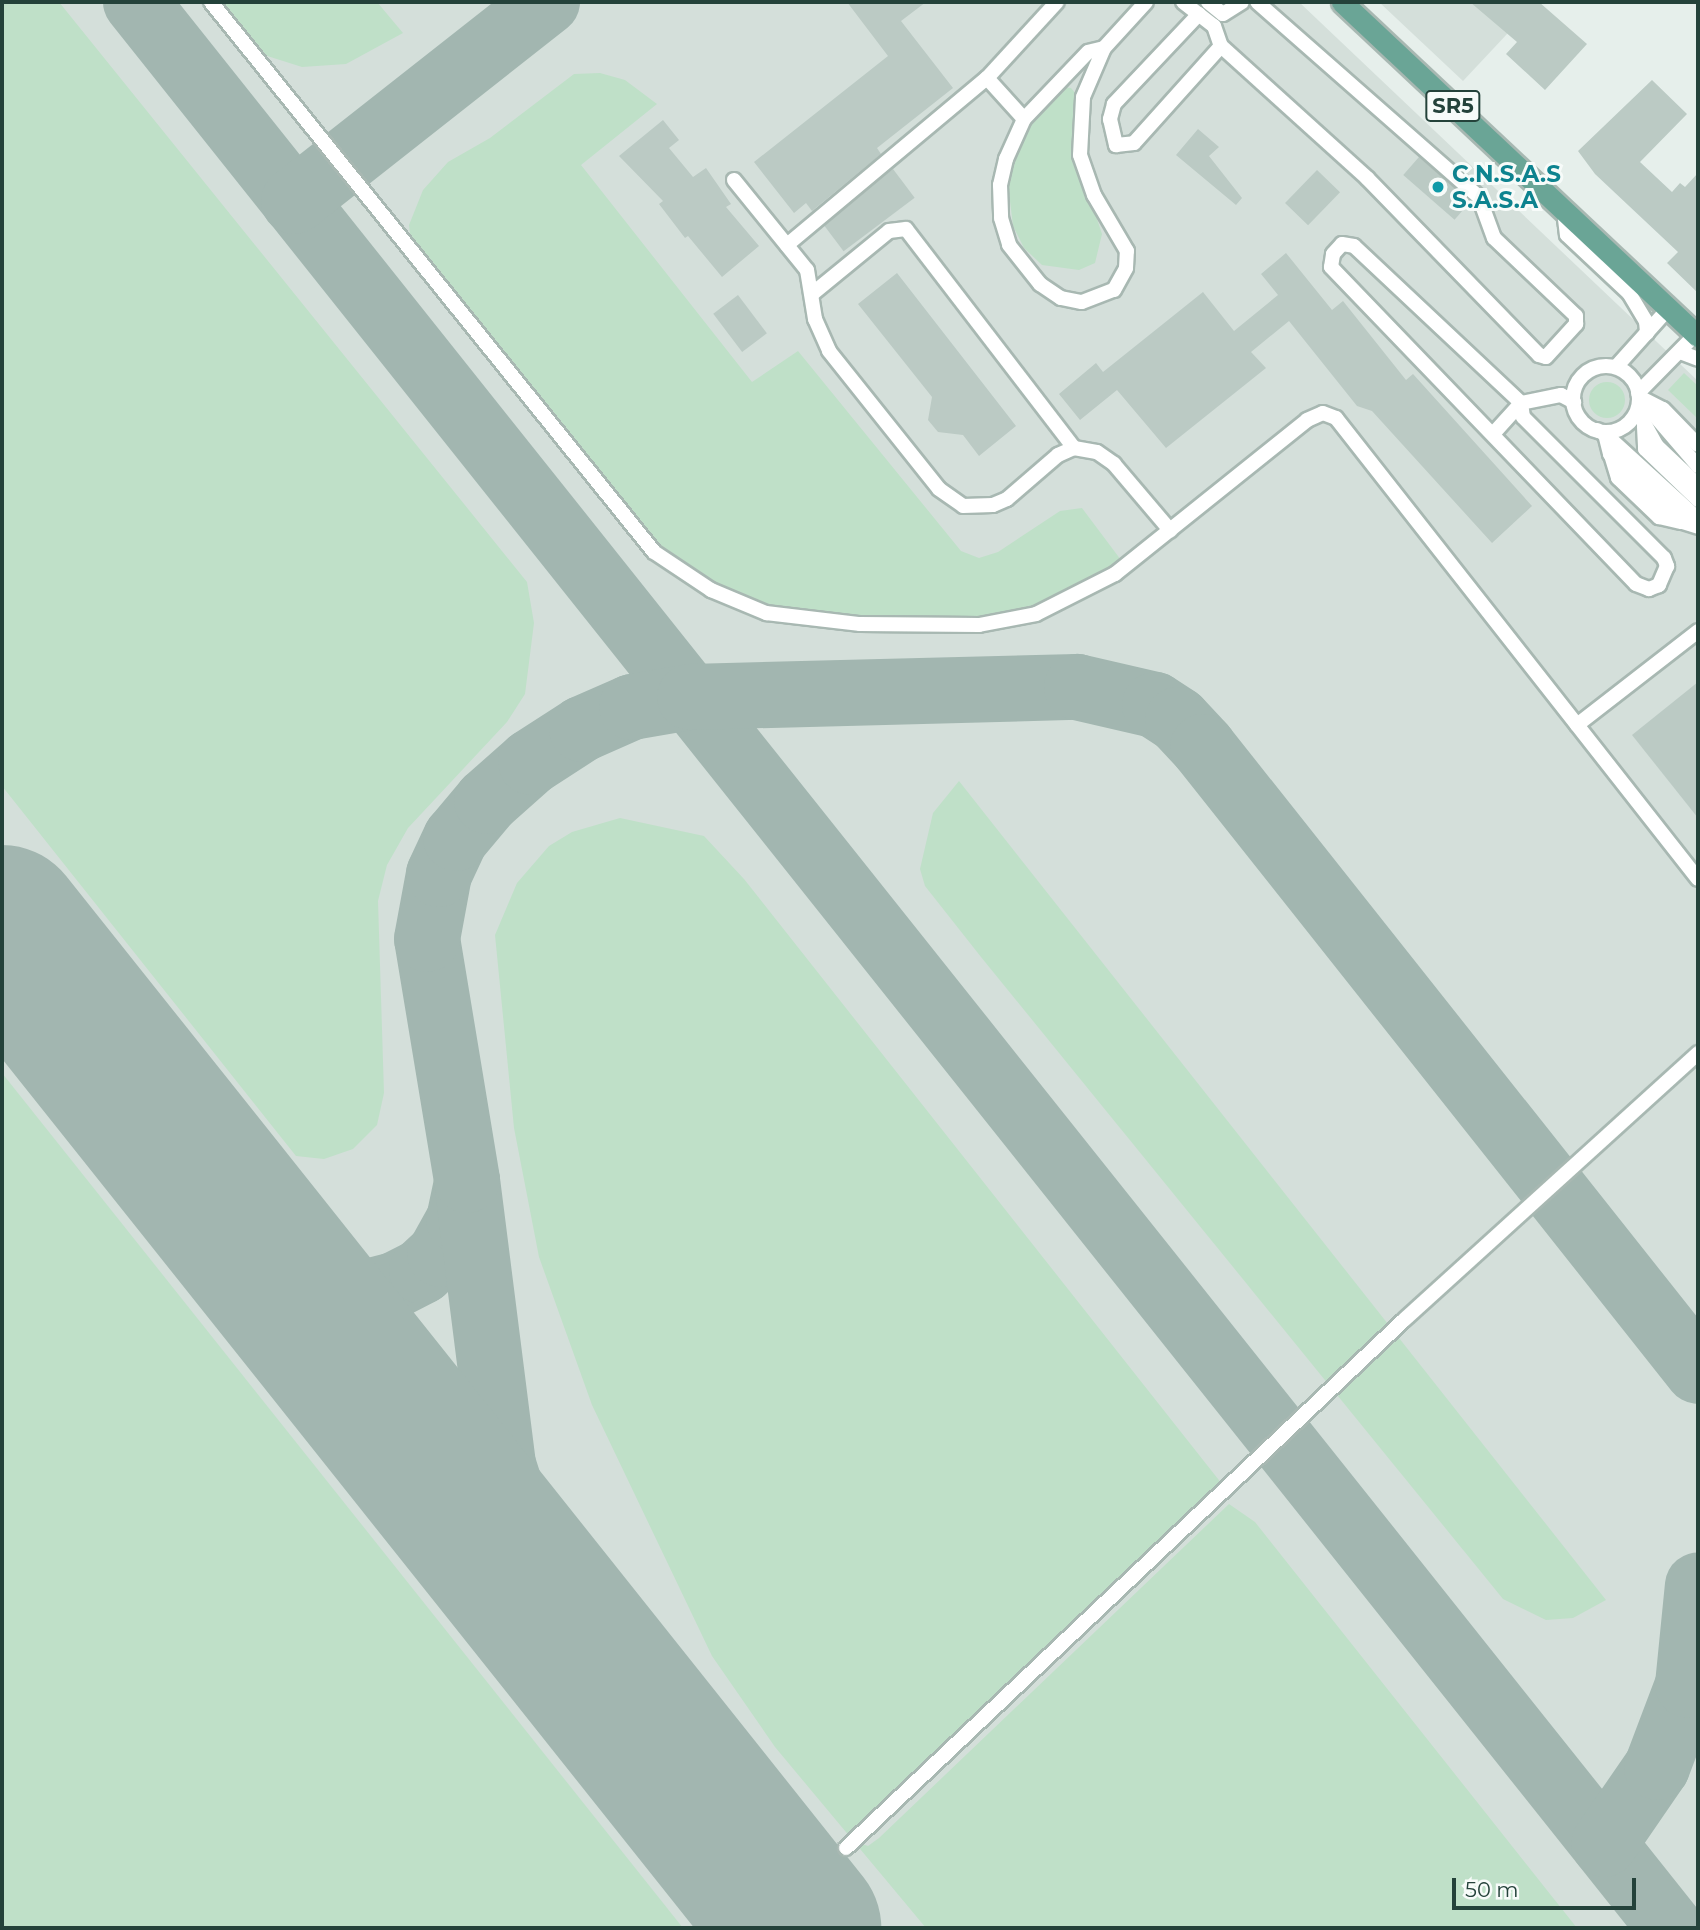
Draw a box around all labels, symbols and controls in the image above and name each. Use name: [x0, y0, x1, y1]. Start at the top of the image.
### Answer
road number: SR5: [1425, 88, 1481, 124]
place label: C.N.S.A.S S.A.S.A: [1452, 160, 1561, 214]
marker: C.N.S.A.S S.A.S.A: [1430, 179, 1446, 195]
scale bar: [1455, 1864, 1639, 1908]
text: 50 m: [1465, 1877, 1519, 1902]

